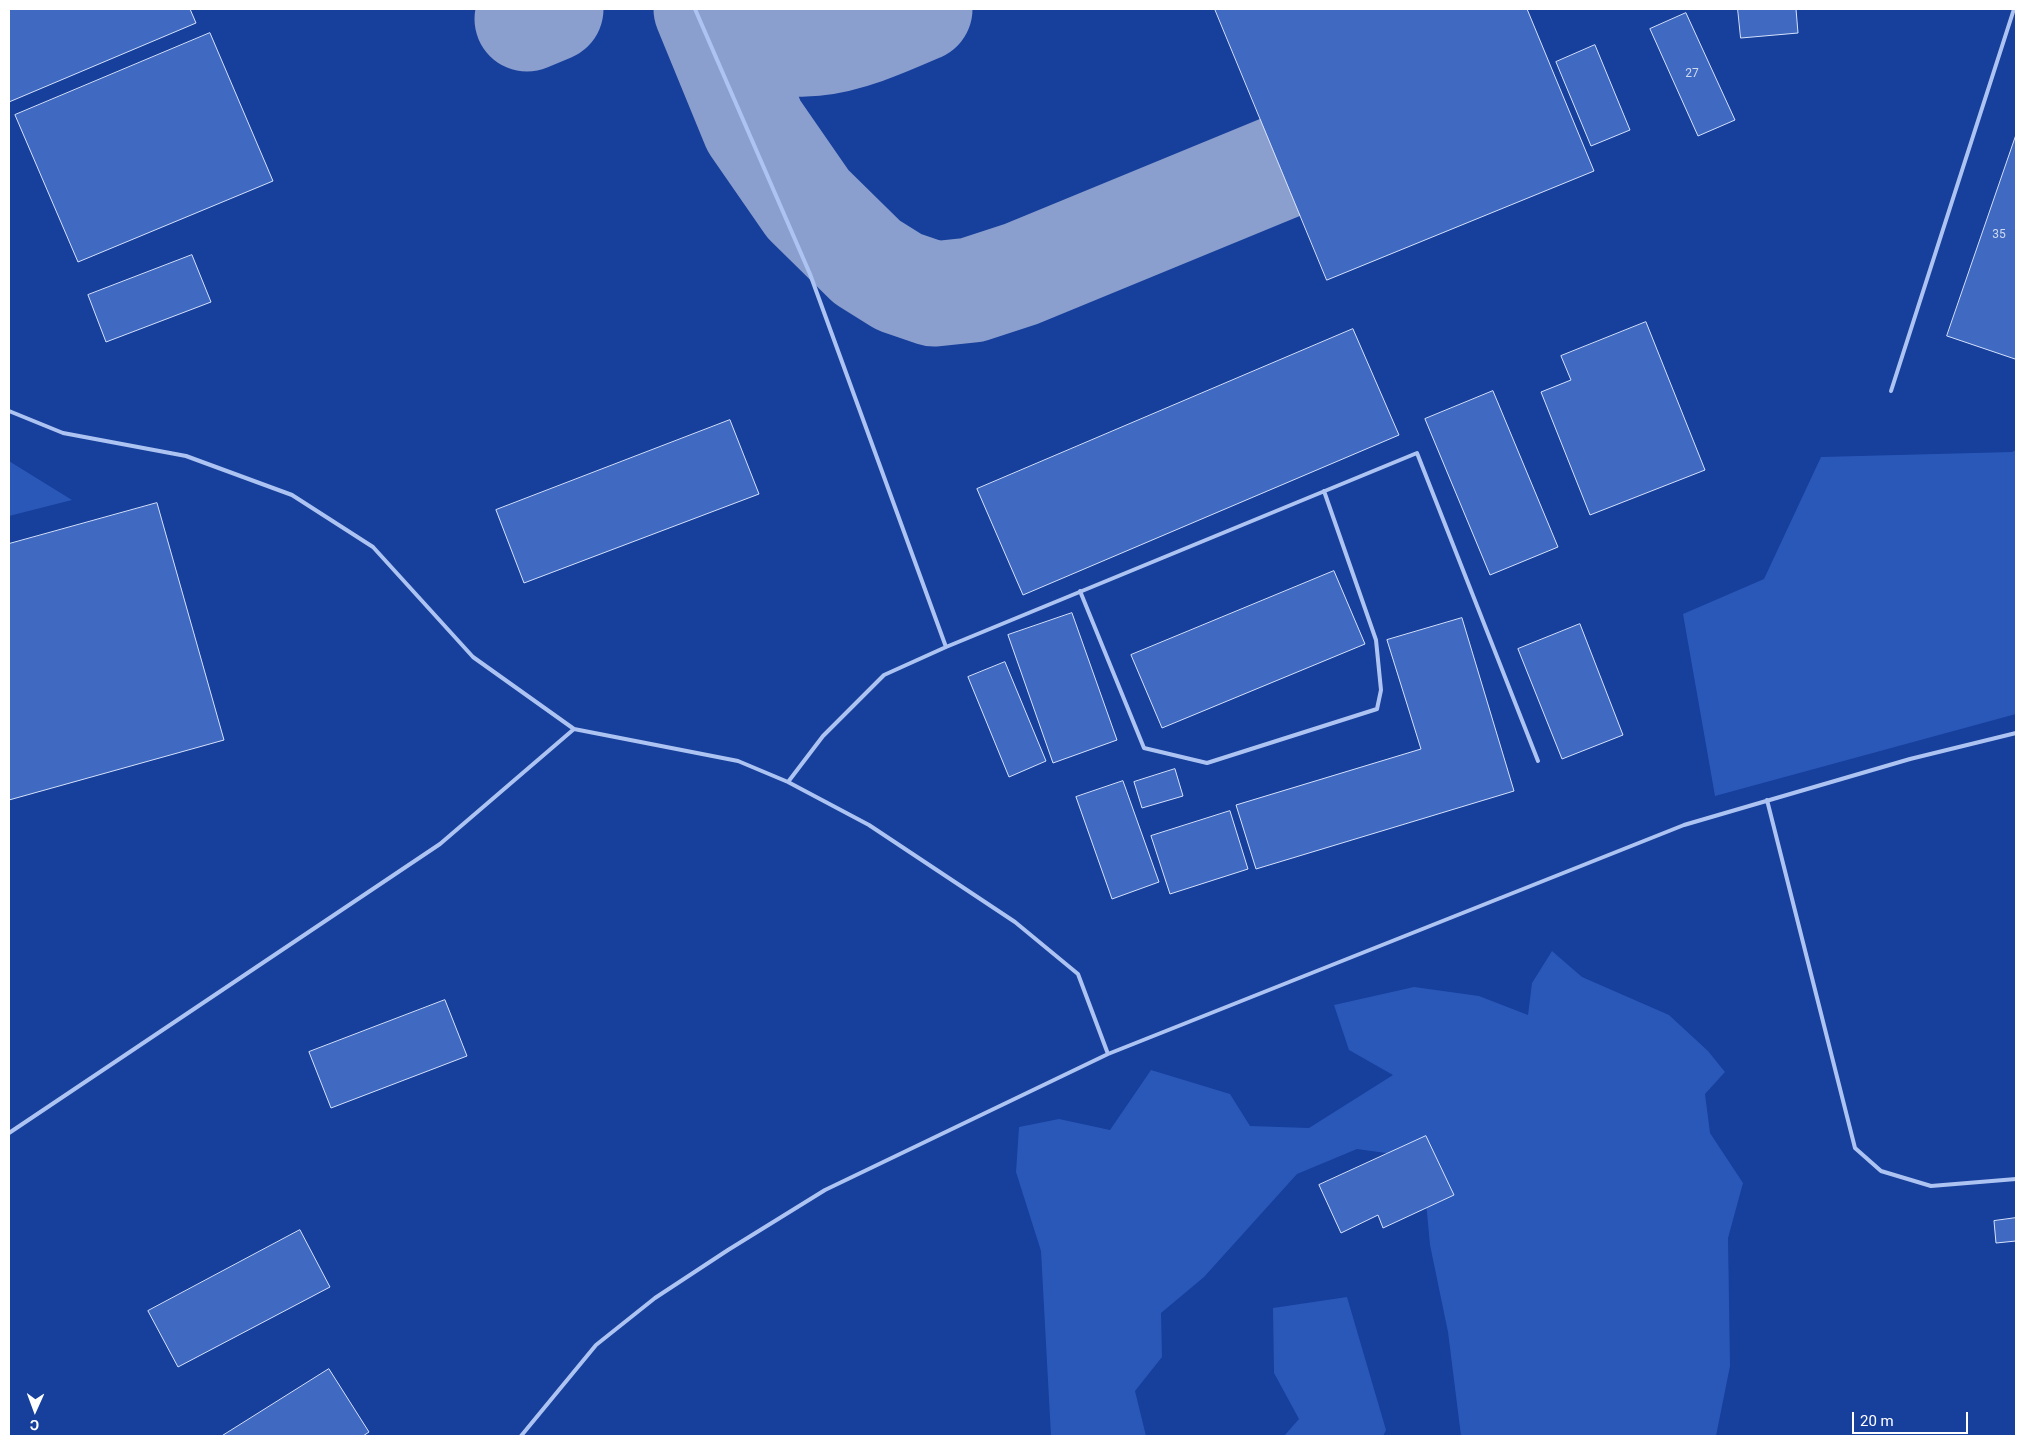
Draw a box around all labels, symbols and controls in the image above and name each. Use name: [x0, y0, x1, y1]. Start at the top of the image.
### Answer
house number: 27: [1685, 67, 1699, 81]
house number: 35: [1992, 228, 2006, 242]
north arrow: [10, 1385, 60, 1435]
scale bar: [1855, 1402, 1971, 1434]
text: 20 m: [1860, 1412, 1894, 1430]
text: С: [30, 1417, 39, 1433]

